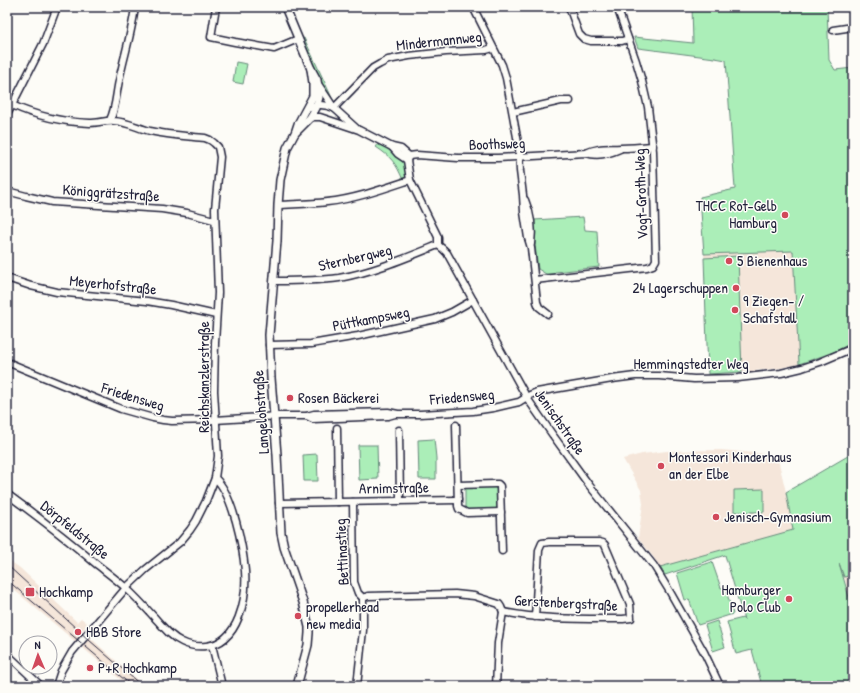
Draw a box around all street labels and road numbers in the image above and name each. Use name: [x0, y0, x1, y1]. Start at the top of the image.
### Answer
street label: Mindermannweg: [395, 26, 483, 55]
street label: Boothsweg: [468, 132, 526, 155]
street label: Vogt-Groth-Weg: [628, 148, 653, 240]
street label: Königgrätzstraße: [62, 179, 160, 206]
street label: Sternbergweg: [316, 239, 394, 276]
street label: Meyerhofstraße: [69, 270, 158, 300]
street label: Püttkampsweg: [331, 301, 411, 336]
street label: Reichskanzlerstraße: [193, 321, 214, 433]
street label: Hemmingstedter Weg: [633, 353, 749, 374]
street label: Langelohstraße: [247, 370, 274, 455]
street label: Friedensweg: [98, 377, 167, 416]
street label: Friedensweg: [428, 383, 495, 410]
street label: Jenischstraße: [530, 385, 591, 459]
street label: Arnimstraße: [359, 476, 429, 499]
street label: Dörpfeldstraße: [36, 495, 114, 564]
street label: Bettinastieg: [329, 518, 354, 586]
street label: Gerstenbergstraße: [514, 589, 618, 616]

